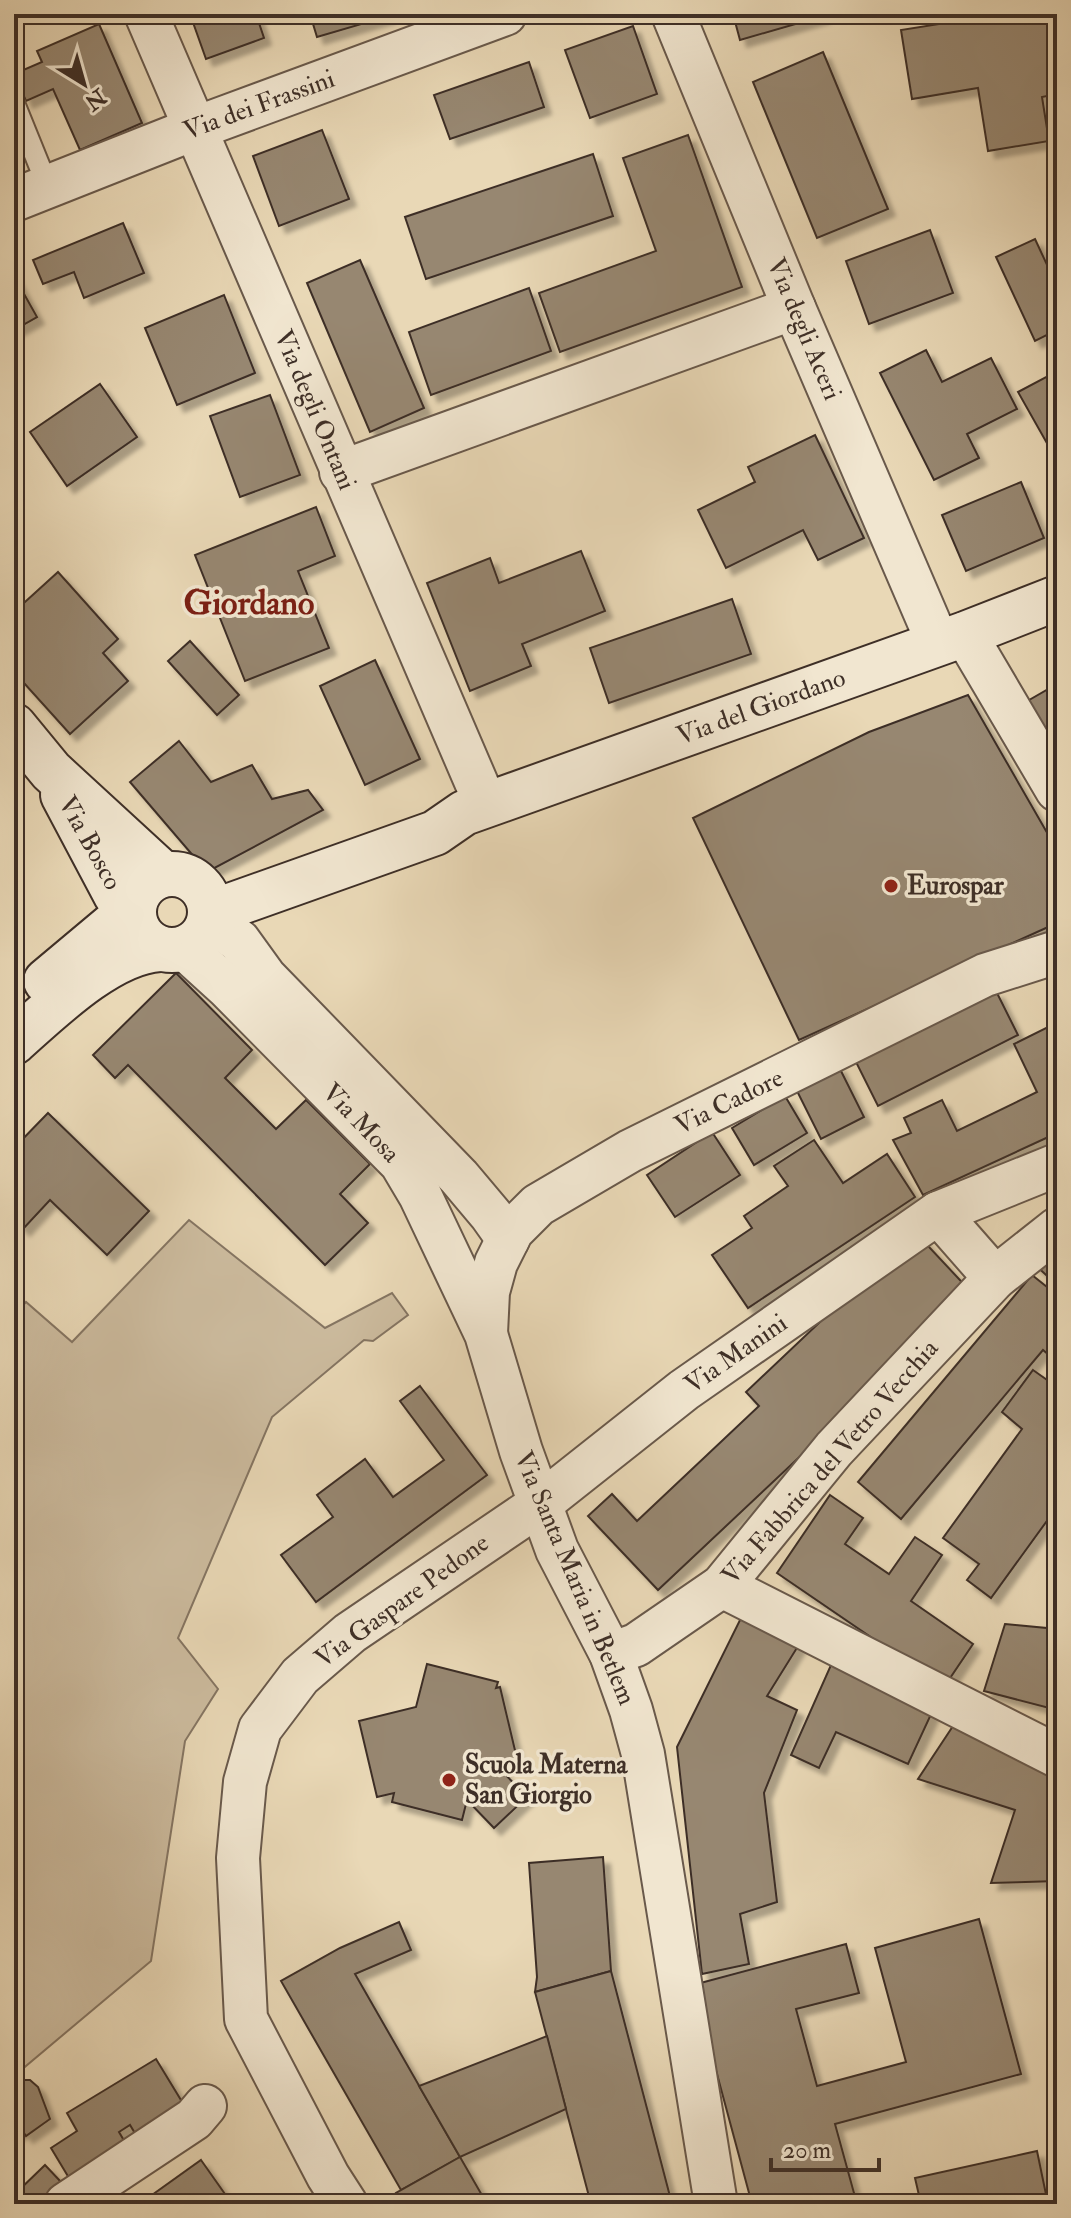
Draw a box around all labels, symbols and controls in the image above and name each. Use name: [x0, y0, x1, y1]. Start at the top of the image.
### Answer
north arrow: [44, 44, 124, 124]
street label: Via dei Frassini: [179, 63, 339, 147]
text: N: [79, 81, 113, 116]
street label: Via degli Aceri: [760, 253, 848, 405]
street label: Via degli Ontani: [267, 325, 363, 495]
district label: Giordano: [184, 582, 314, 625]
street label: Via del Giordano: [672, 662, 850, 752]
street label: Via Bosco: [51, 790, 129, 896]
place label: Eurospar: [907, 870, 1004, 903]
marker: Eurospar: [882, 877, 900, 895]
street label: Via Cadore: [669, 1062, 789, 1142]
street label: Via Mosa: [315, 1077, 407, 1170]
street label: Via Manini: [679, 1307, 793, 1401]
street label: Via Fabbrica del Vetro Vecchia: [715, 1333, 945, 1591]
street label: Via Santa Maria in Betlem: [507, 1446, 643, 1710]
street label: Via Gaspare Pedone: [309, 1527, 496, 1676]
place label: Scuola Materna San Giorgio: [465, 1749, 629, 1812]
marker: Scuola Materna San Giorgio: [440, 1771, 458, 1789]
scale bar: [771, 2122, 879, 2172]
text: 20 m: [783, 2135, 832, 2166]

